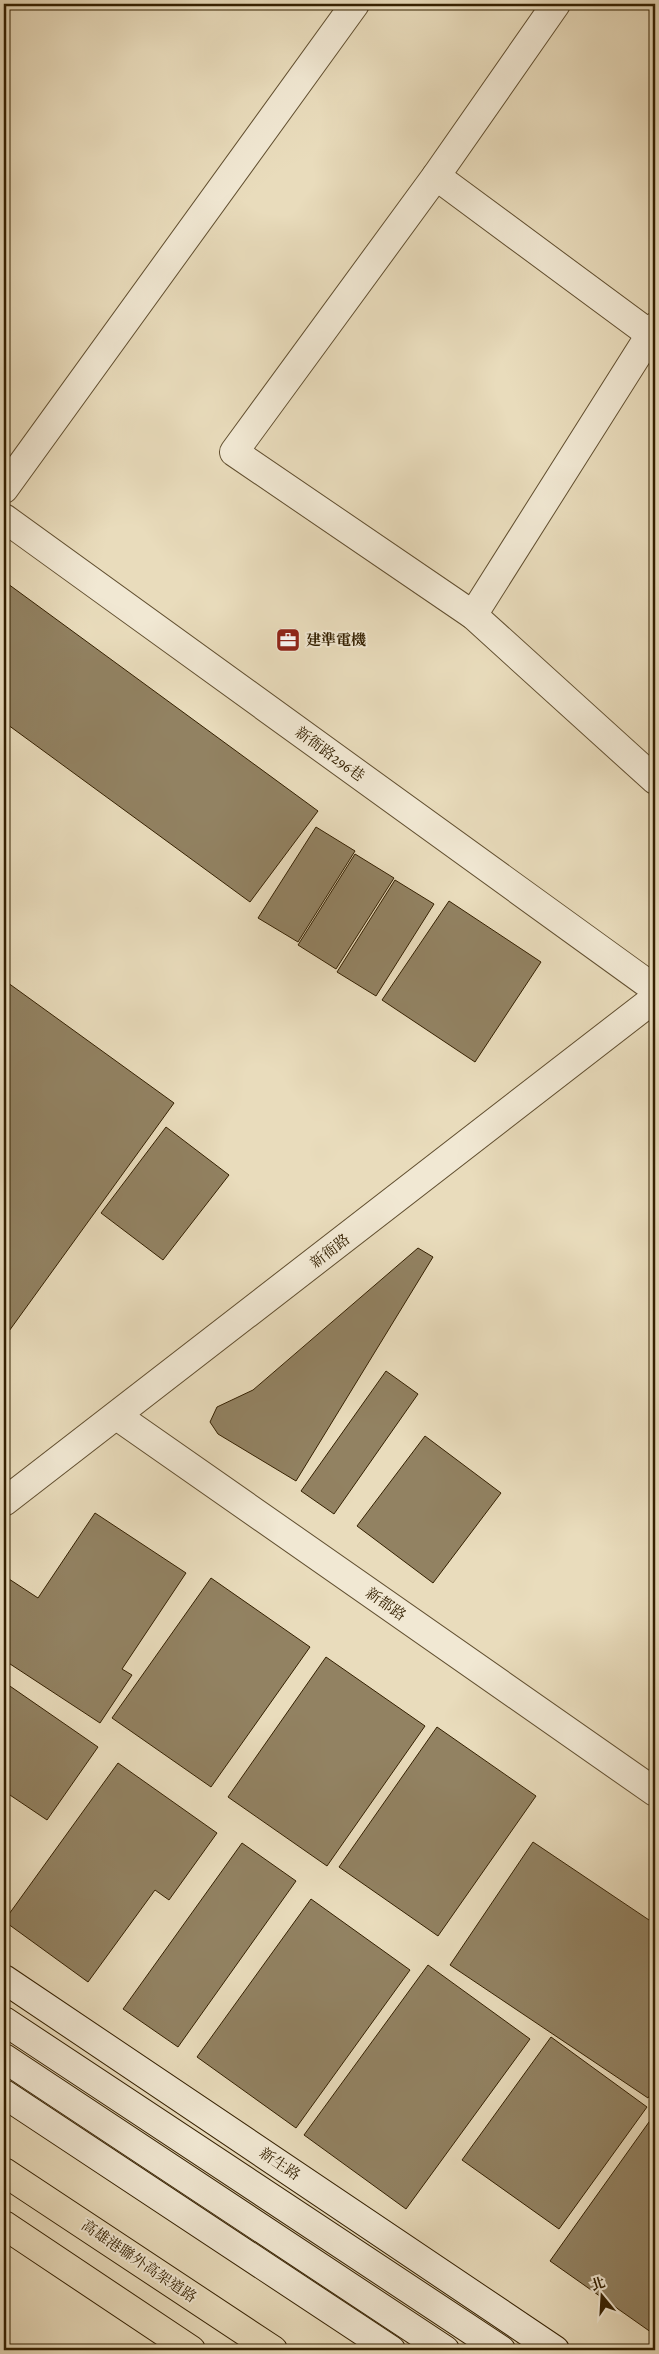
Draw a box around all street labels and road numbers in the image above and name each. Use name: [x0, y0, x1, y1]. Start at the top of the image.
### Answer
street label: 新衙路296巷: [291, 722, 369, 786]
street label: 新衙路: [306, 1229, 354, 1273]
street label: 新都路: [362, 1583, 410, 1625]
street label: 新生路: [256, 2143, 304, 2185]
street label: 高雄港聯外高架道路: [77, 2215, 201, 2307]

